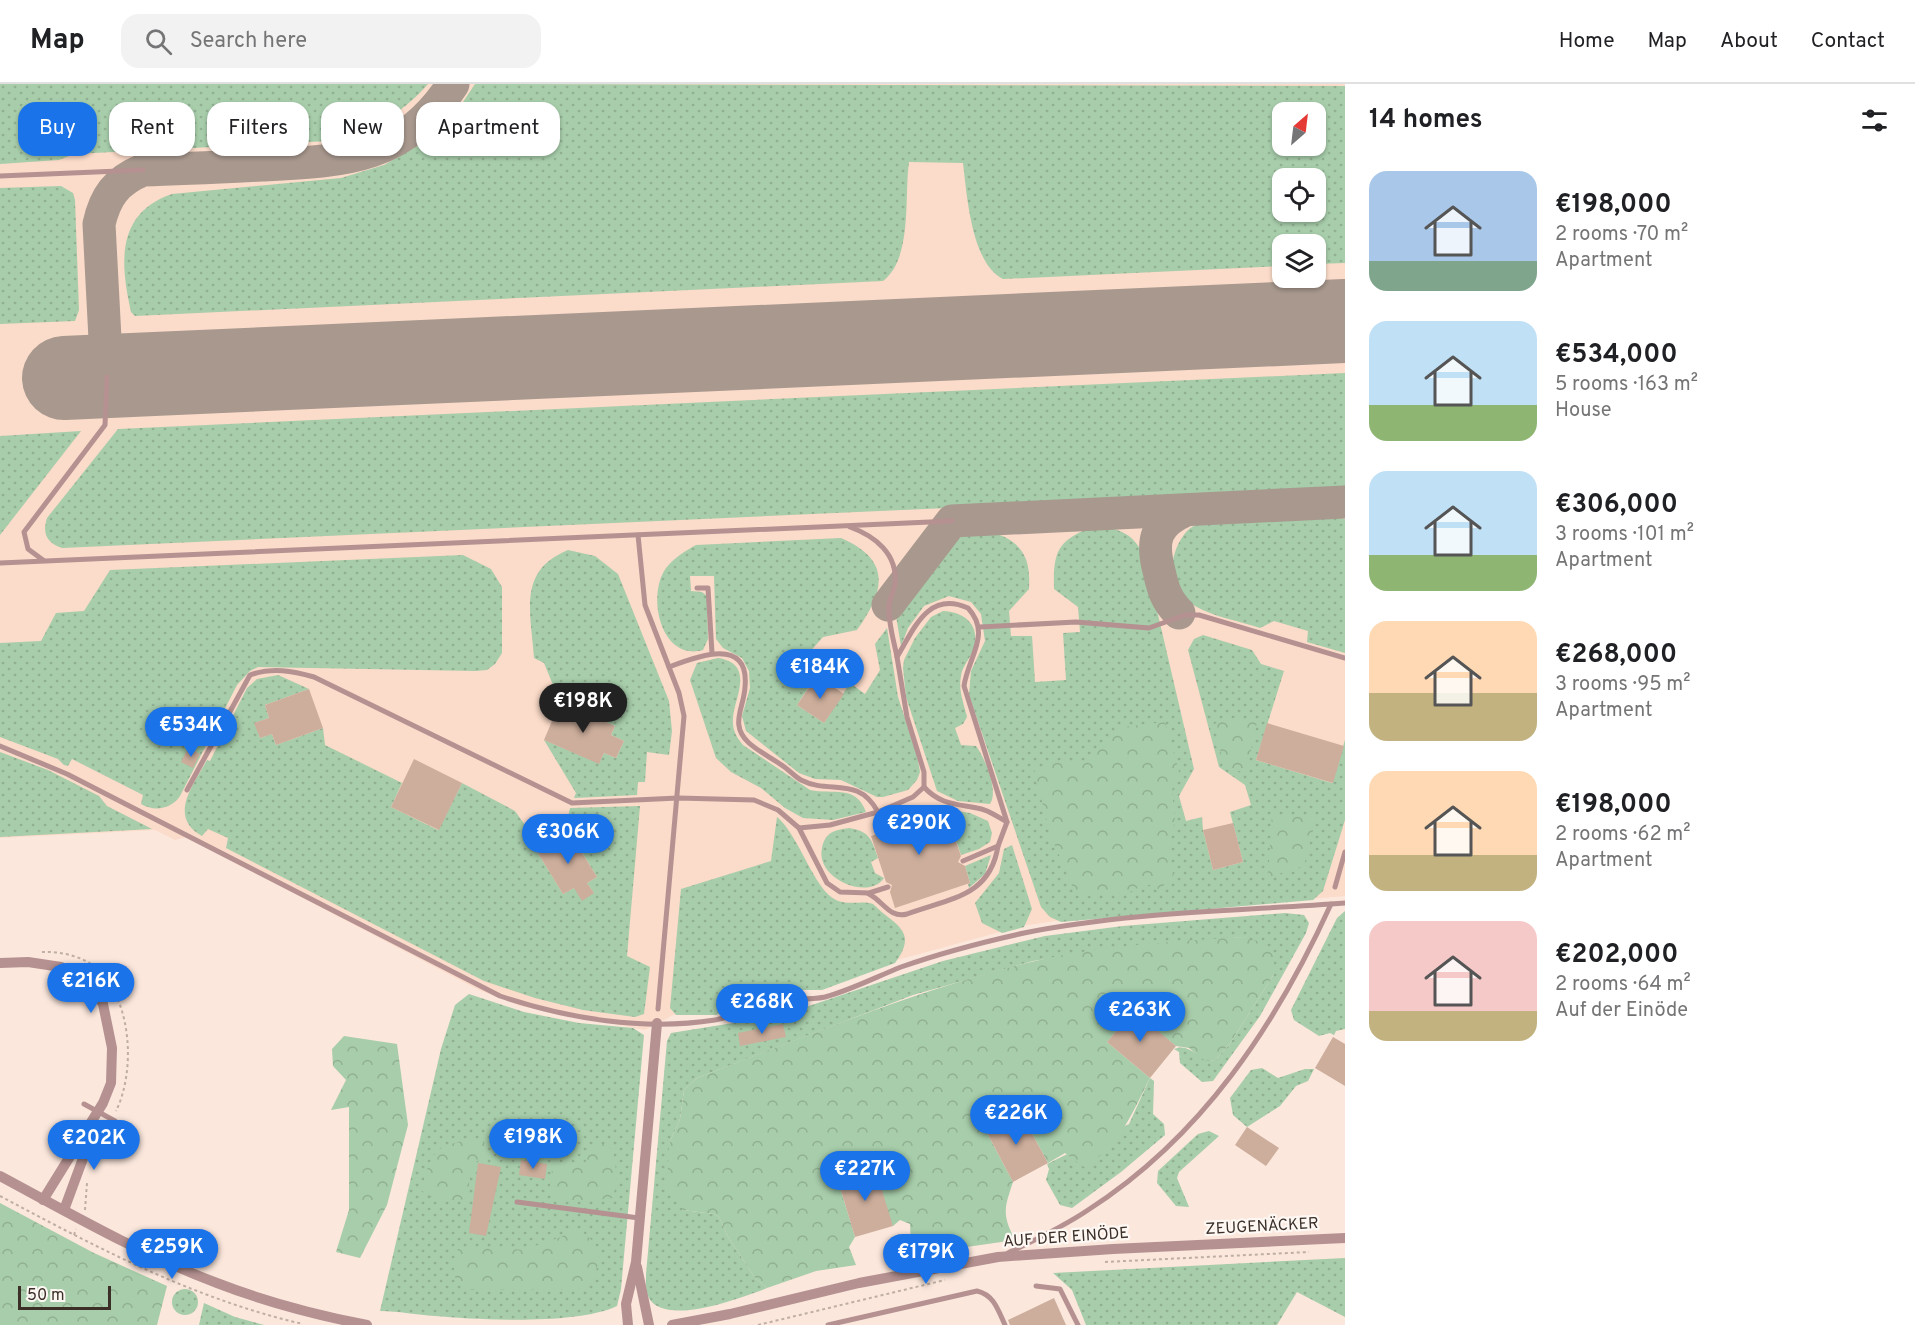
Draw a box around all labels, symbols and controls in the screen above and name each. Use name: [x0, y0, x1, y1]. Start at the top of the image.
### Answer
search box: [121, 14, 541, 68]
text: Map: [30, 23, 85, 59]
icon: search: [142, 25, 175, 58]
text: Search here: [190, 28, 307, 55]
text: Home: [1559, 28, 1615, 55]
text: Map: [1648, 28, 1687, 55]
text: About: [1720, 28, 1778, 55]
text: Contact: [1811, 28, 1885, 55]
chip: Buy: [18, 102, 97, 156]
chip: Rent: [109, 102, 195, 156]
chip: Filters: [207, 102, 309, 156]
chip: New: [321, 102, 404, 156]
chip: Apartment: [416, 102, 560, 156]
north arrow: [1272, 102, 1326, 156]
map controls: [1272, 102, 1326, 288]
text: 14 homes: [1369, 104, 1483, 137]
icon: filters: [1858, 104, 1891, 137]
button: locate: [1272, 168, 1326, 222]
text: €198,000: [1555, 189, 1672, 222]
icon: home: [1417, 195, 1489, 267]
text: 2 rooms · 70 m²: [1555, 222, 1688, 248]
button: layers: [1272, 234, 1326, 288]
text: Apartment: [1555, 248, 1653, 274]
text: €534,000: [1555, 339, 1678, 372]
icon: home: [1417, 345, 1489, 417]
text: 5 rooms · 163 m²: [1555, 372, 1698, 398]
text: House: [1555, 398, 1611, 424]
text: €306,000: [1555, 489, 1678, 522]
icon: home: [1417, 495, 1489, 567]
text: 3 rooms · 101 m²: [1555, 522, 1694, 548]
text: Apartment: [1555, 548, 1653, 574]
text: €268,000: [1555, 639, 1677, 672]
icon: home: [1417, 645, 1489, 717]
pin: €184K: [778, 649, 862, 700]
text: €184K: [790, 655, 850, 681]
text: 3 rooms · 95 m²: [1555, 672, 1691, 698]
pin: €198K: [541, 683, 625, 734]
text: €198K: [553, 689, 613, 715]
text: Apartment: [1555, 698, 1653, 724]
pin: €534K: [149, 707, 233, 758]
text: €534K: [159, 713, 223, 739]
text: €198,000: [1555, 789, 1672, 822]
icon: home: [1417, 795, 1489, 867]
pin: €290K: [877, 805, 961, 856]
text: €290K: [887, 811, 951, 837]
pin: €306K: [526, 814, 610, 865]
text: €306K: [536, 820, 600, 846]
text: 2 rooms · 62 m²: [1555, 822, 1691, 848]
text: Apartment: [1555, 848, 1653, 874]
text: €202,000: [1555, 939, 1678, 972]
icon: home: [1417, 945, 1489, 1017]
pin: €216K: [49, 963, 133, 1014]
text: €216K: [61, 969, 121, 995]
text: 2 rooms · 64 m²: [1555, 972, 1691, 998]
pin: €268K: [720, 984, 804, 1035]
text: €268K: [730, 990, 794, 1016]
pin: €263K: [1098, 992, 1182, 1043]
text: €263K: [1108, 998, 1172, 1024]
text: Auf der Einöde: [1555, 998, 1688, 1024]
pin: €226K: [974, 1095, 1058, 1146]
text: €226K: [984, 1101, 1048, 1127]
pin: €198K: [491, 1119, 575, 1170]
pin: €202K: [52, 1120, 136, 1171]
text: €198K: [503, 1125, 563, 1151]
text: €202K: [62, 1126, 126, 1152]
pin: €227K: [823, 1151, 907, 1202]
text: €227K: [834, 1157, 896, 1183]
street label: ZEUGENÄCKER: [1205, 1213, 1319, 1240]
street label: AUF DER EINÖDE: [1002, 1222, 1130, 1252]
pin: €259K: [130, 1229, 214, 1280]
pin: €179K: [884, 1234, 968, 1285]
text: €259K: [140, 1235, 204, 1261]
text: €179K: [897, 1240, 955, 1266]
scale bar: [18, 1283, 111, 1310]
text: 50 m: [27, 1286, 65, 1306]

